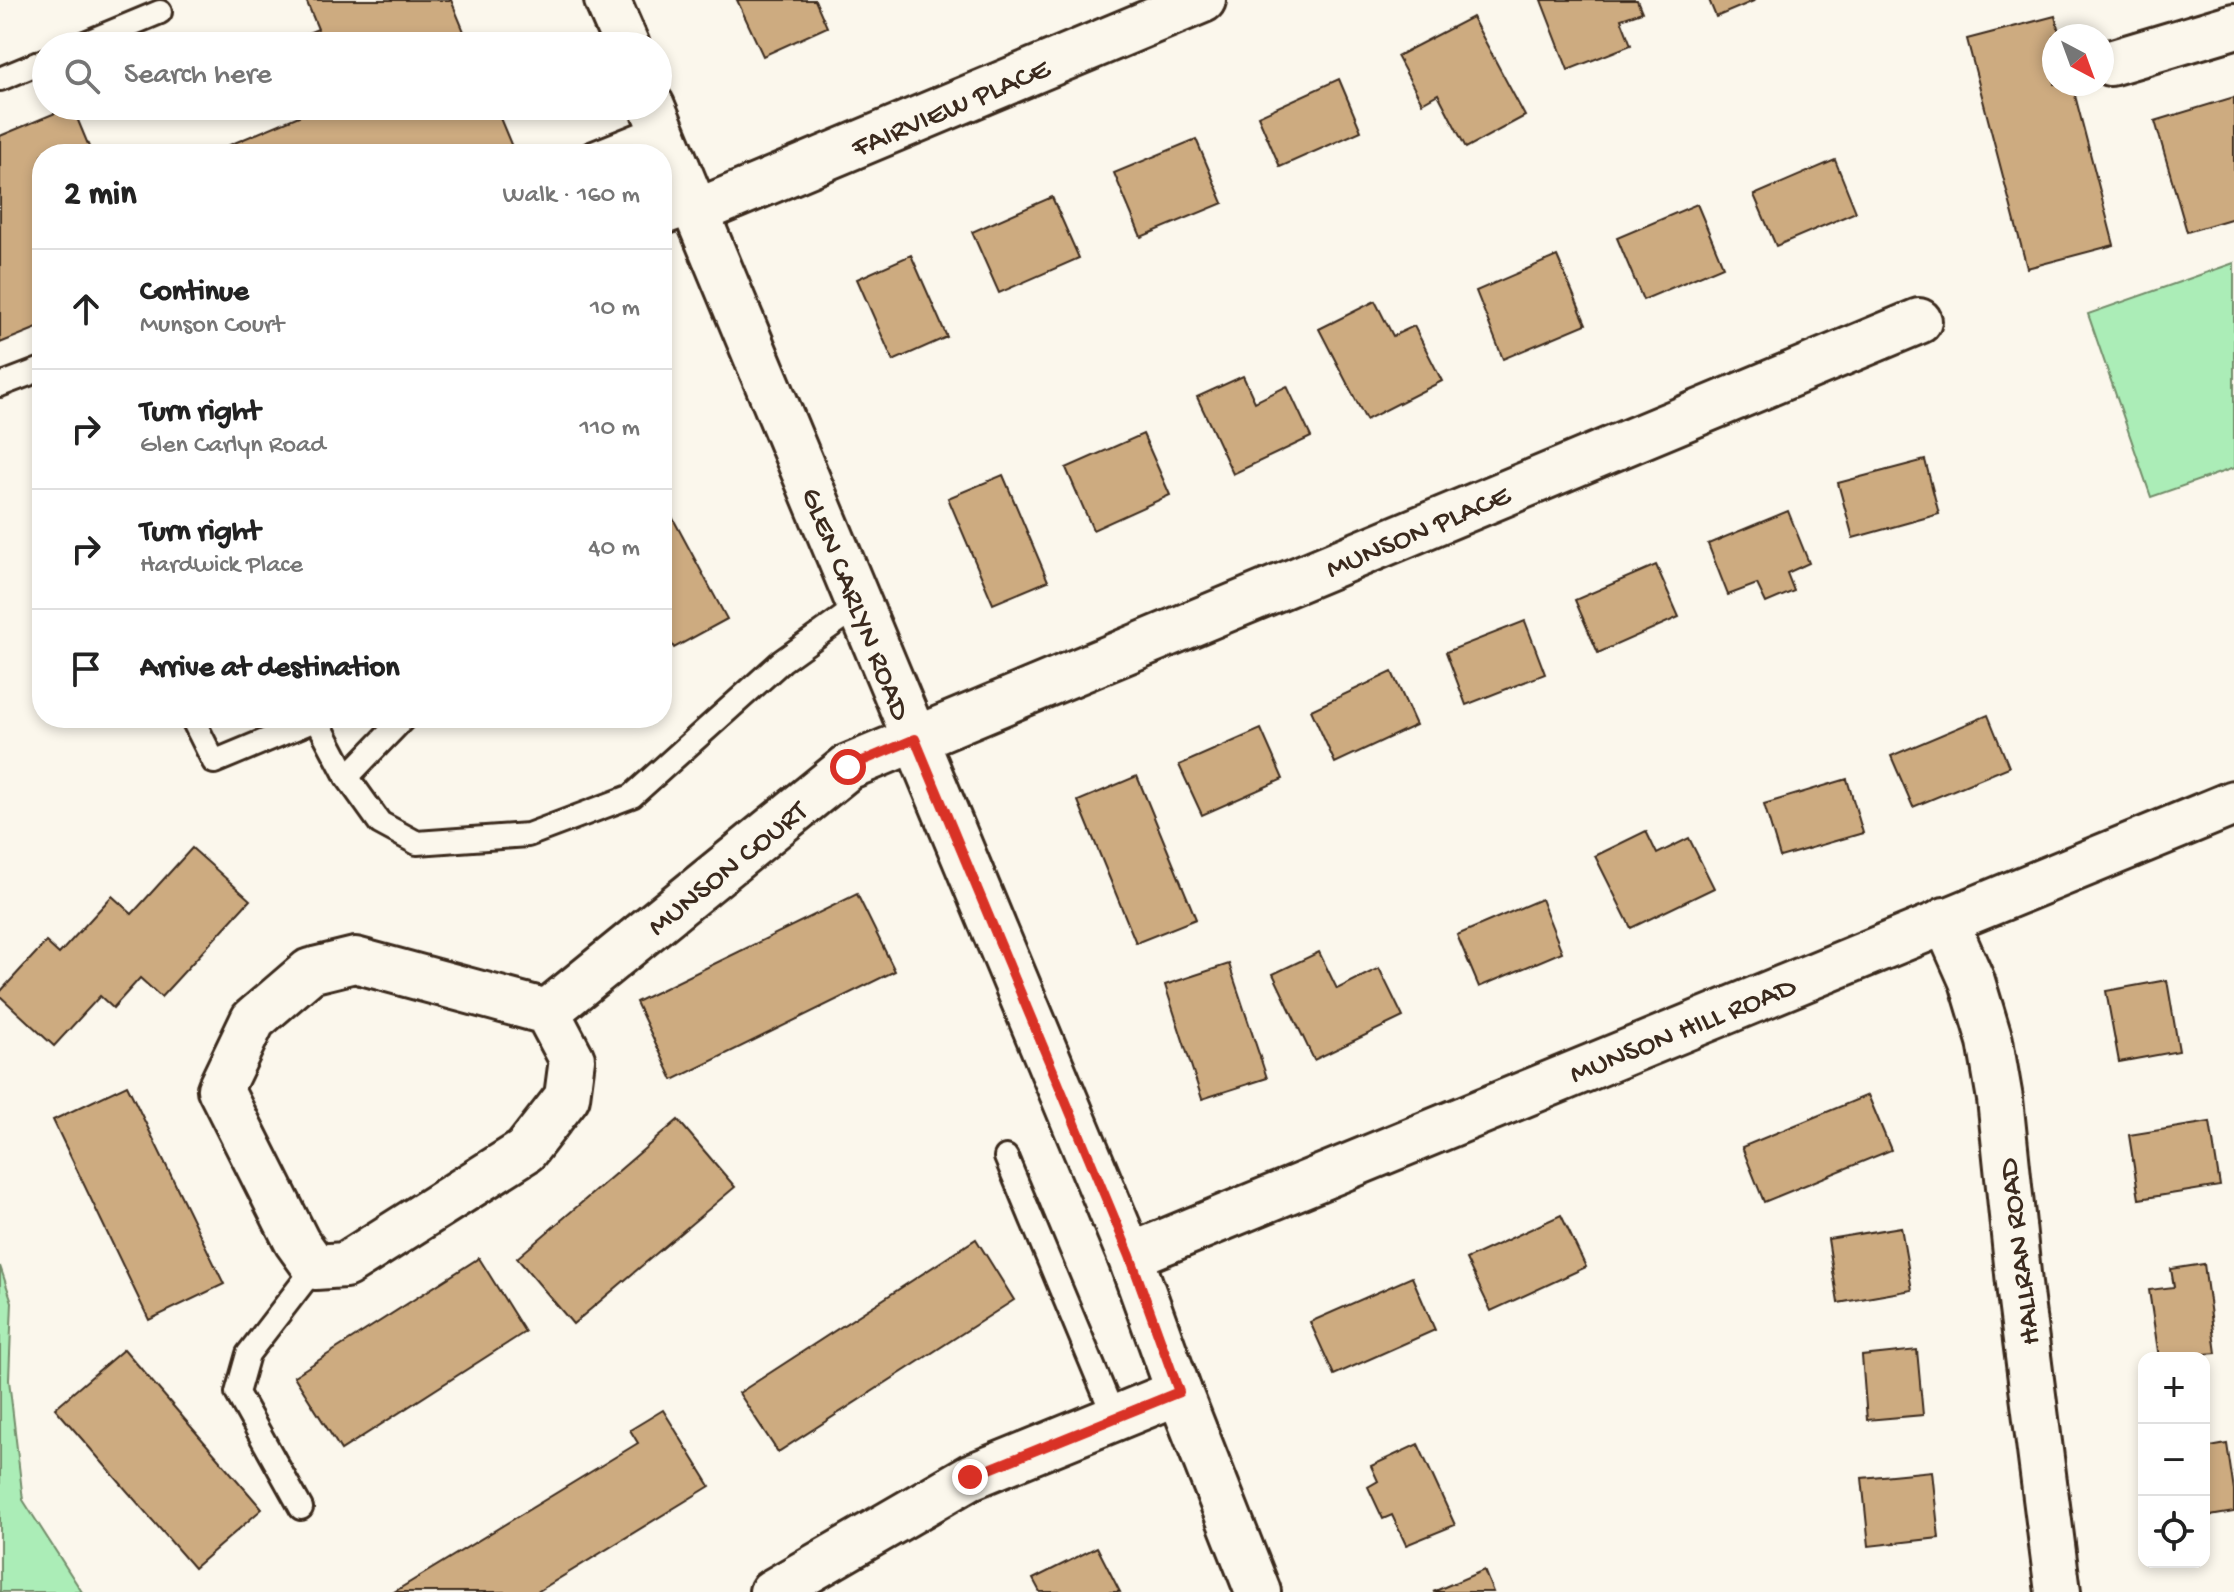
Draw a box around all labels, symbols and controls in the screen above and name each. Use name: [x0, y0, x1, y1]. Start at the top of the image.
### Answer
north arrow: [2042, 24, 2114, 96]
search box: [32, 32, 672, 120]
street label: FAIRVIEW PLACE: [847, 52, 1057, 168]
icon: search: [60, 54, 104, 98]
text: Search here: [124, 59, 272, 94]
text: 2 min: [64, 176, 136, 216]
text: Walk · 160 m: [503, 181, 640, 212]
text: Continue: [140, 276, 249, 311]
icon: ahead: [64, 287, 108, 331]
text: 10 m: [590, 294, 640, 325]
text: Munson Court: [140, 311, 284, 342]
text: Turn right: [140, 396, 260, 431]
icon: right: [64, 407, 108, 451]
text: 110 m: [580, 414, 640, 445]
text: Glen Carlyn Road: [140, 431, 326, 462]
street label: MUNSON PLACE: [1321, 479, 1517, 589]
street label: GLEN CARLYN ROAD: [791, 483, 917, 726]
text: Turn right: [140, 516, 260, 551]
icon: right: [64, 527, 108, 571]
text: 40 m: [588, 534, 640, 565]
text: Hardwick Place: [140, 551, 303, 582]
icon: arrive: [64, 647, 108, 691]
text: Arrive at destination: [140, 652, 400, 687]
route start: [830, 749, 866, 785]
street label: MUNSON COURT: [642, 795, 817, 946]
street label: MUNSON HILL ROAD: [1565, 971, 1802, 1094]
street label: HALLRAN ROAD: [1993, 1156, 2050, 1347]
map controls: [2138, 1352, 2210, 1568]
button: +: [2138, 1352, 2210, 1424]
button: −: [2138, 1424, 2210, 1496]
route end: [952, 1459, 988, 1495]
button: locate: [2138, 1496, 2210, 1568]

